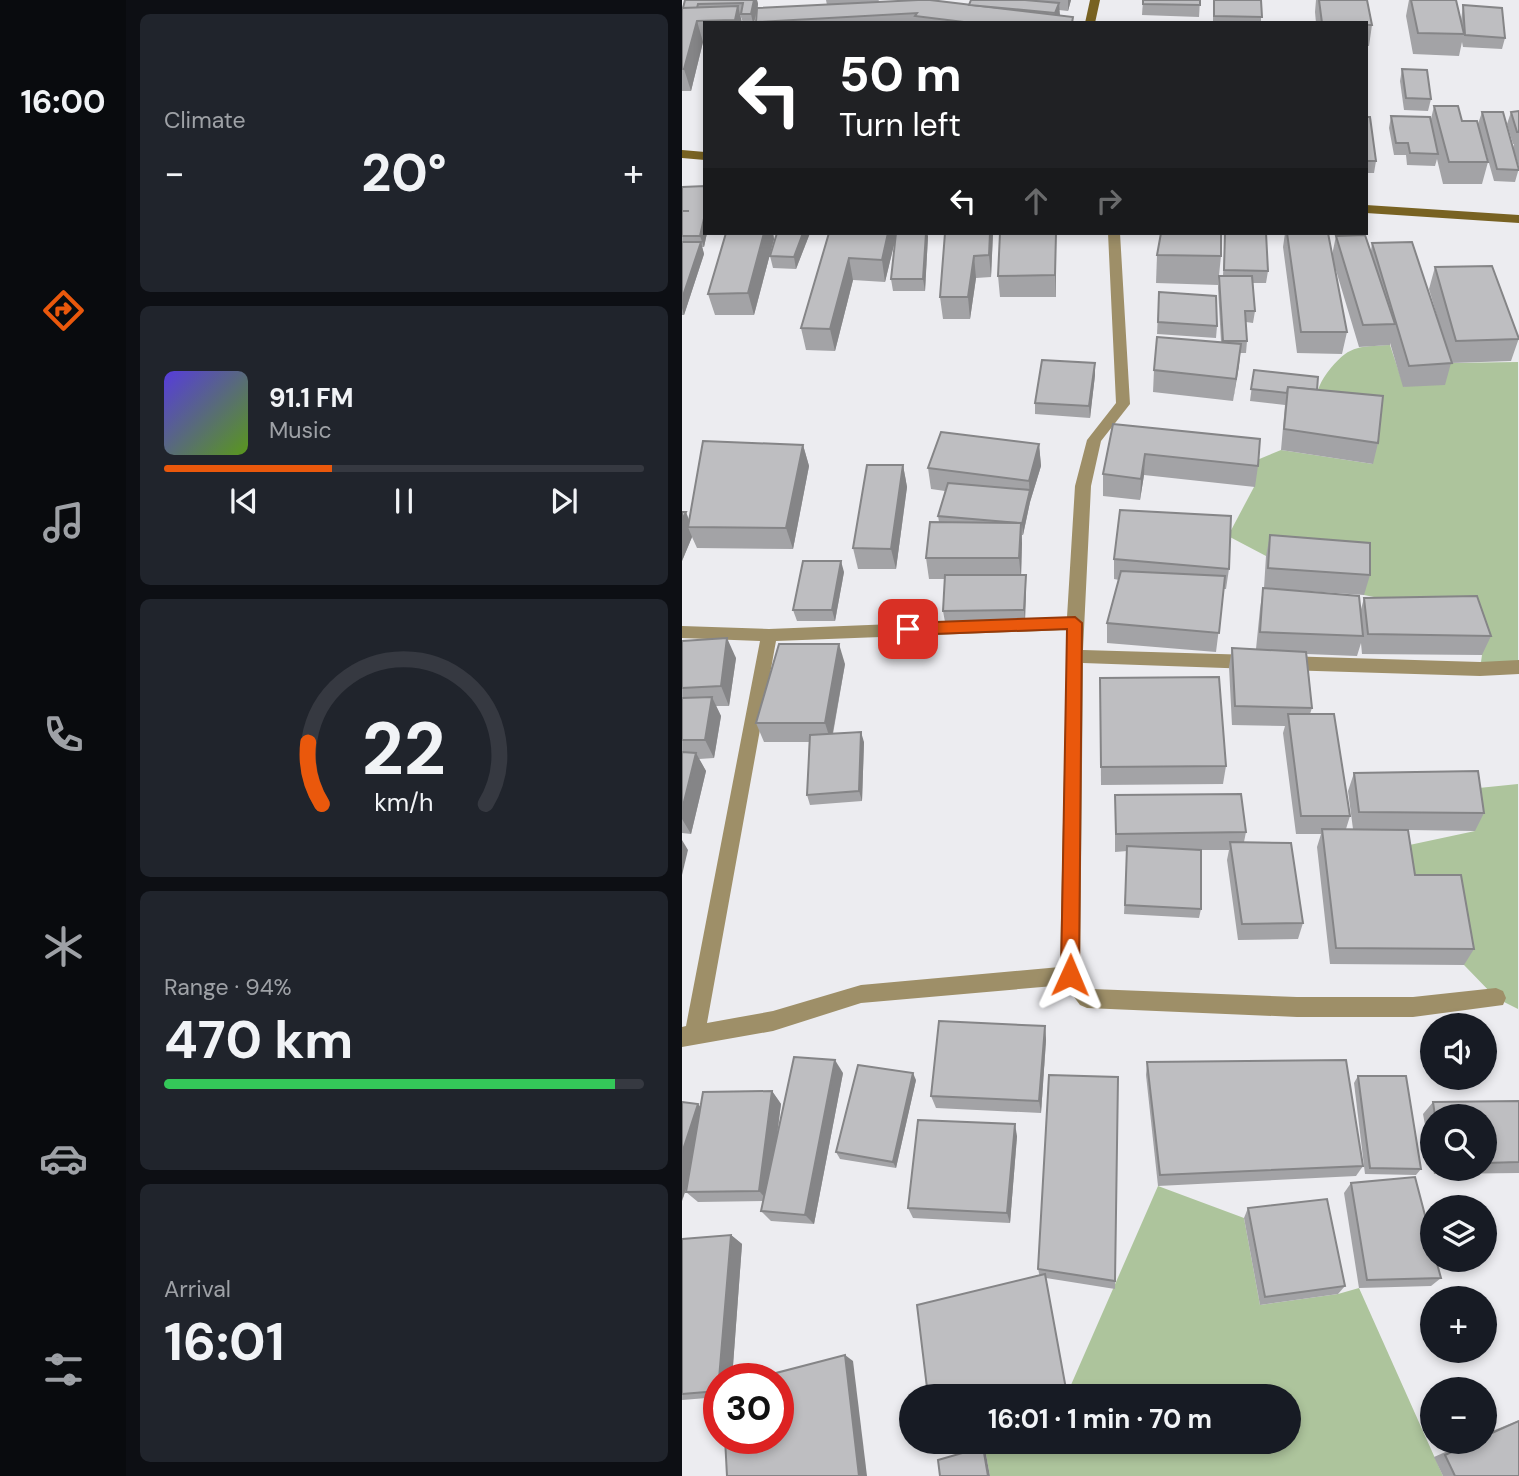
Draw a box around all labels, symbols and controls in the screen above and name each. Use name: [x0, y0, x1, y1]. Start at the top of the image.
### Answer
text: 50 m: [839, 42, 962, 106]
icon: left: [724, 49, 815, 140]
text: 16:00: [20, 81, 106, 123]
text: Turn left: [839, 104, 961, 146]
text: Climate: [164, 105, 246, 135]
text: 20°: [361, 139, 447, 207]
text: −: [164, 148, 185, 198]
text: +: [623, 148, 644, 198]
icon: left: [944, 182, 982, 220]
icon: ahead: [1017, 182, 1055, 220]
icon: right: [1090, 182, 1128, 220]
icon: directions: [39, 286, 88, 335]
text: 91.1 FM: [269, 381, 354, 415]
text: Music: [269, 415, 332, 445]
icon: previous: [225, 482, 263, 520]
icon: pause: [385, 482, 423, 520]
icon: next: [545, 482, 583, 520]
icon: music: [39, 498, 88, 547]
pin: [878, 599, 938, 659]
icon: arrive: [889, 610, 927, 648]
text: 22: [362, 702, 446, 797]
icon: phone: [39, 710, 88, 759]
text: km/h: [374, 786, 434, 819]
icon: climate: [39, 922, 88, 971]
position arrow: [1033, 938, 1107, 1012]
text: Range · 94%: [164, 972, 292, 1002]
text: 470 km: [164, 1006, 353, 1074]
map controls: [1420, 1013, 1497, 1454]
button: sound: [1420, 1013, 1497, 1090]
button: search: [1420, 1104, 1497, 1181]
icon: car: [39, 1134, 88, 1183]
button: layers: [1420, 1195, 1497, 1272]
text: Arrival: [164, 1274, 231, 1304]
button: +: [1420, 1286, 1497, 1363]
text: 16:01: [164, 1308, 285, 1376]
icon: filters: [39, 1345, 88, 1394]
speed limit sign: 30: [703, 1363, 794, 1454]
button: −: [1420, 1377, 1497, 1454]
text: 16:01 · 1 min · 70 m: [988, 1402, 1212, 1436]

